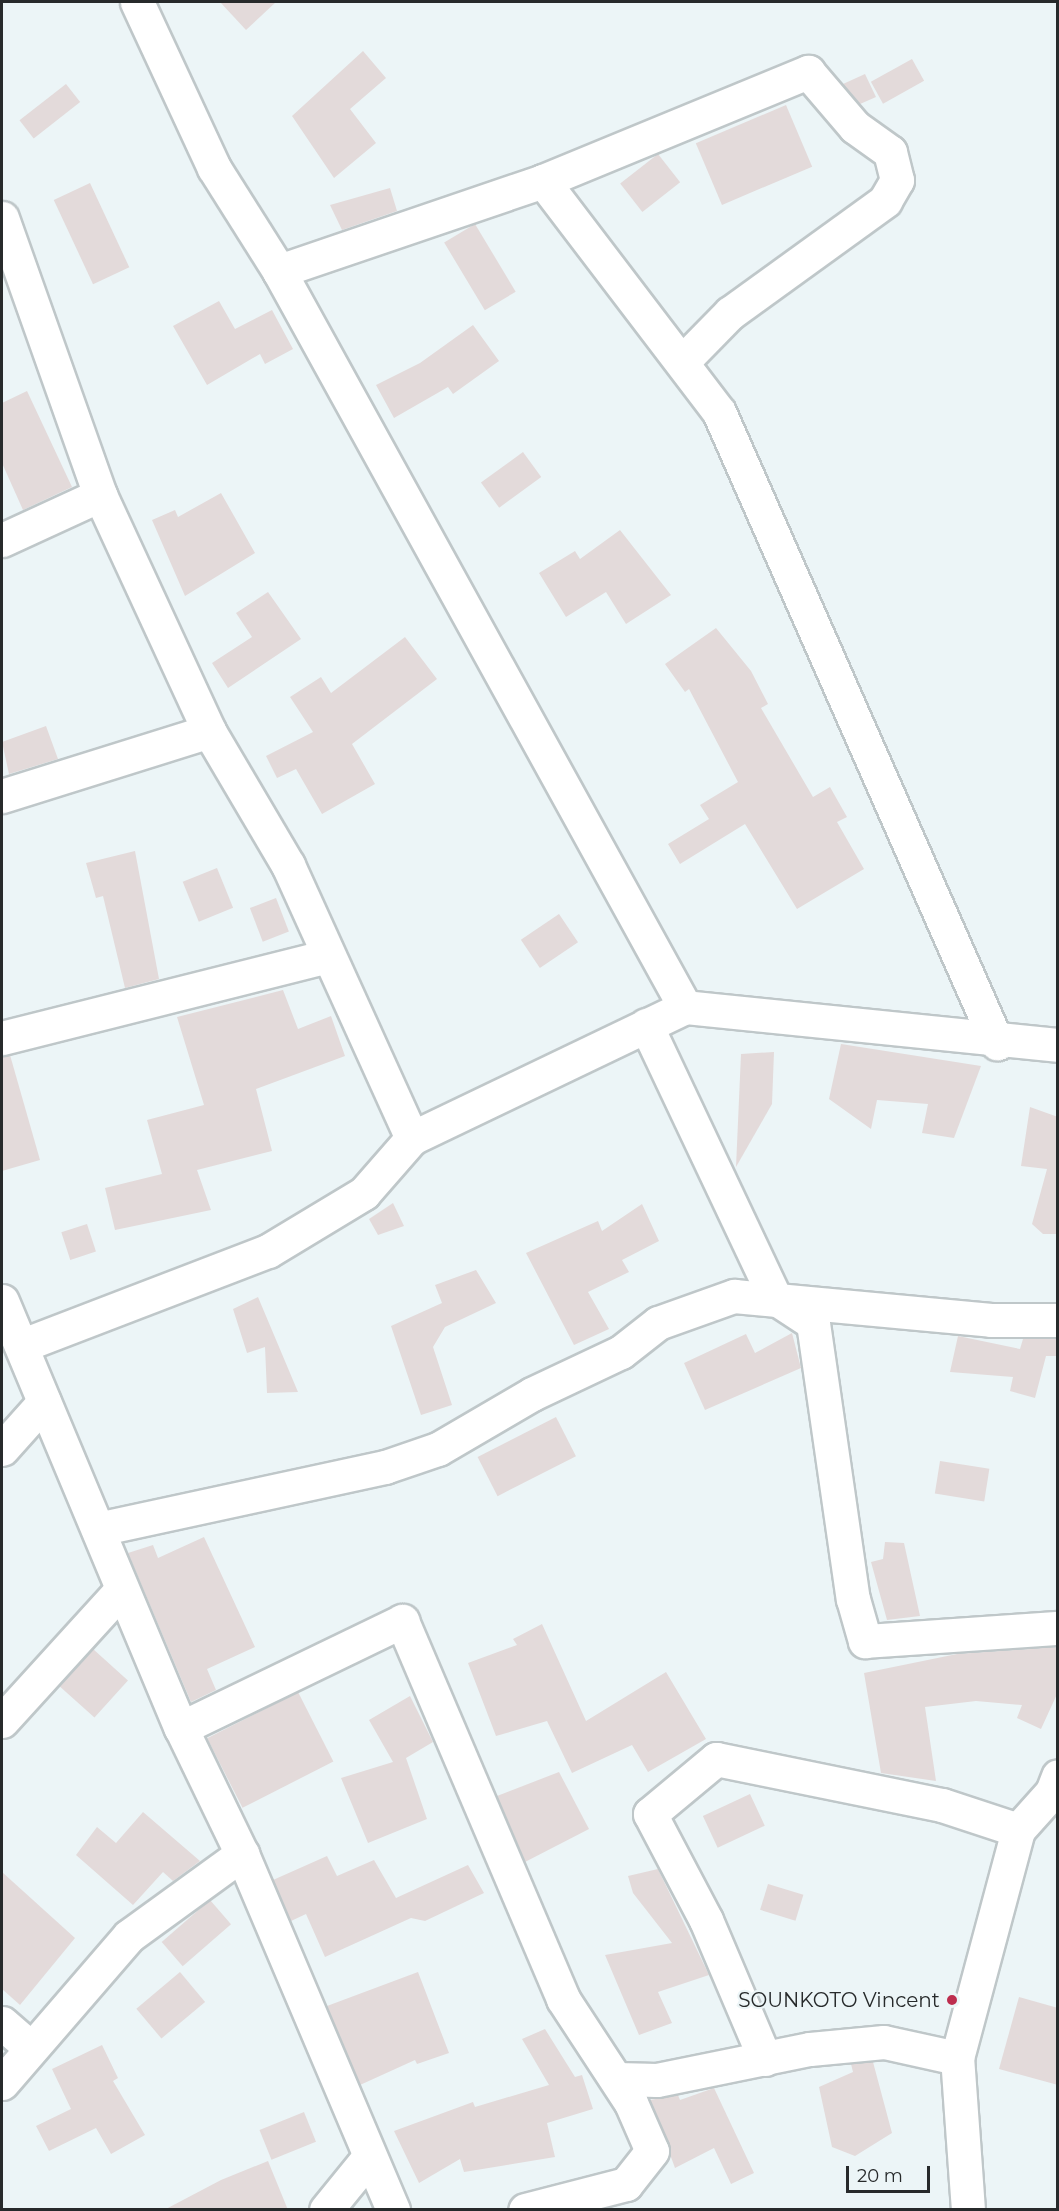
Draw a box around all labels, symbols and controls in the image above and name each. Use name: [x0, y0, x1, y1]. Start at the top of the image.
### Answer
place label: SOUNKOTO Vincent: [738, 1988, 940, 2012]
marker: SOUNKOTO Vincent: [945, 1993, 959, 2007]
scale bar: [849, 2154, 933, 2192]
text: 20 m: [857, 2165, 903, 2187]

